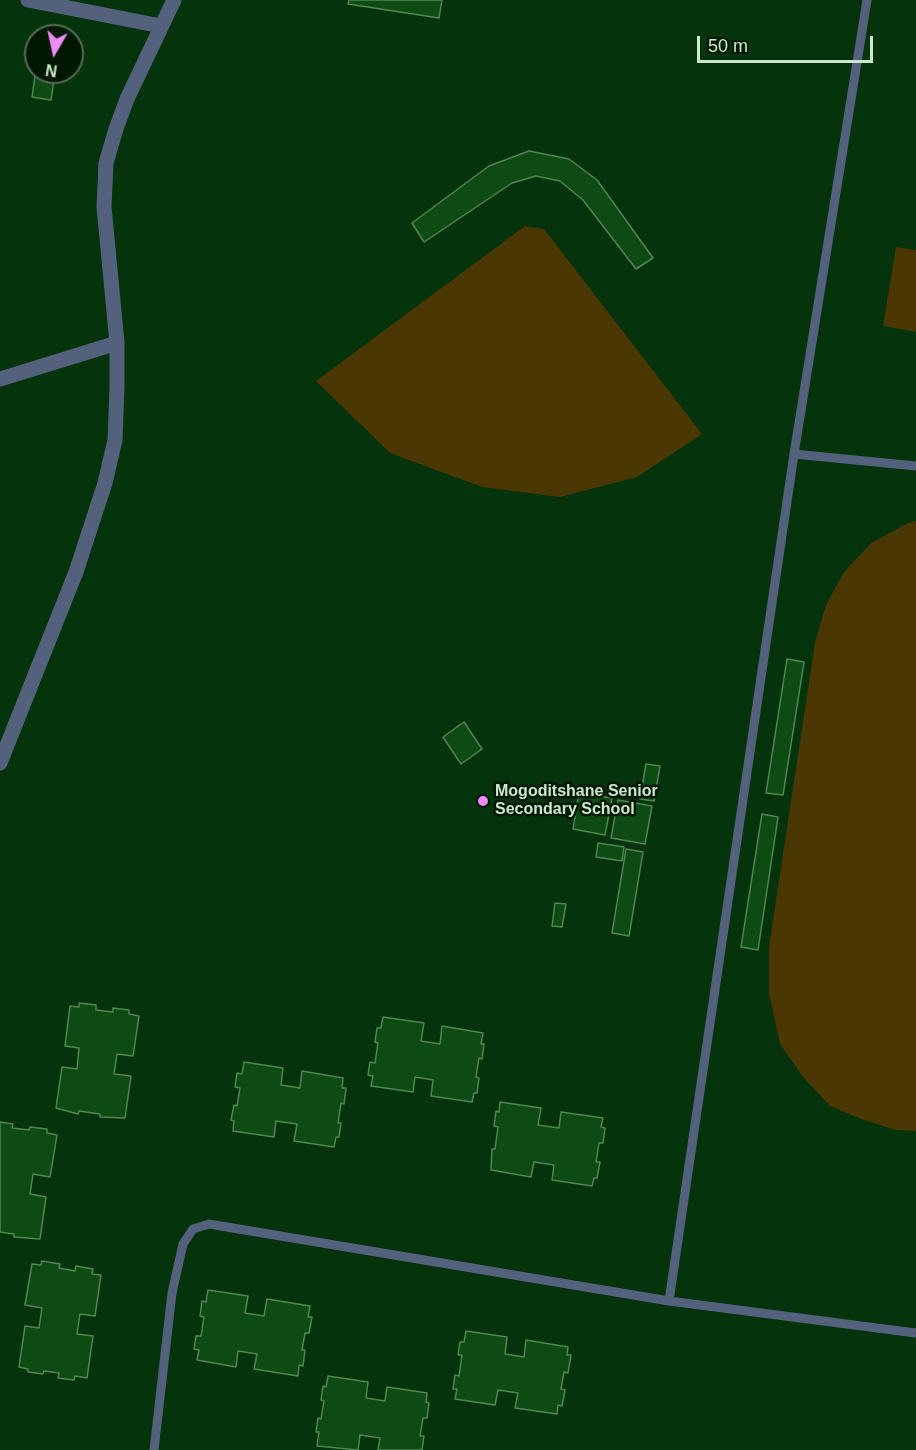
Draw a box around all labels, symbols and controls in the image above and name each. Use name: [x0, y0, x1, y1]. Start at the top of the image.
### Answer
north arrow: [24, 24, 84, 84]
scale bar: [700, 24, 876, 62]
text: 50 m: [708, 36, 748, 56]
text: N: [44, 61, 58, 80]
place label: Mogoditshane Senior Secondary School: [495, 782, 658, 820]
marker: Mogoditshane Senior Secondary School: [476, 794, 490, 808]

